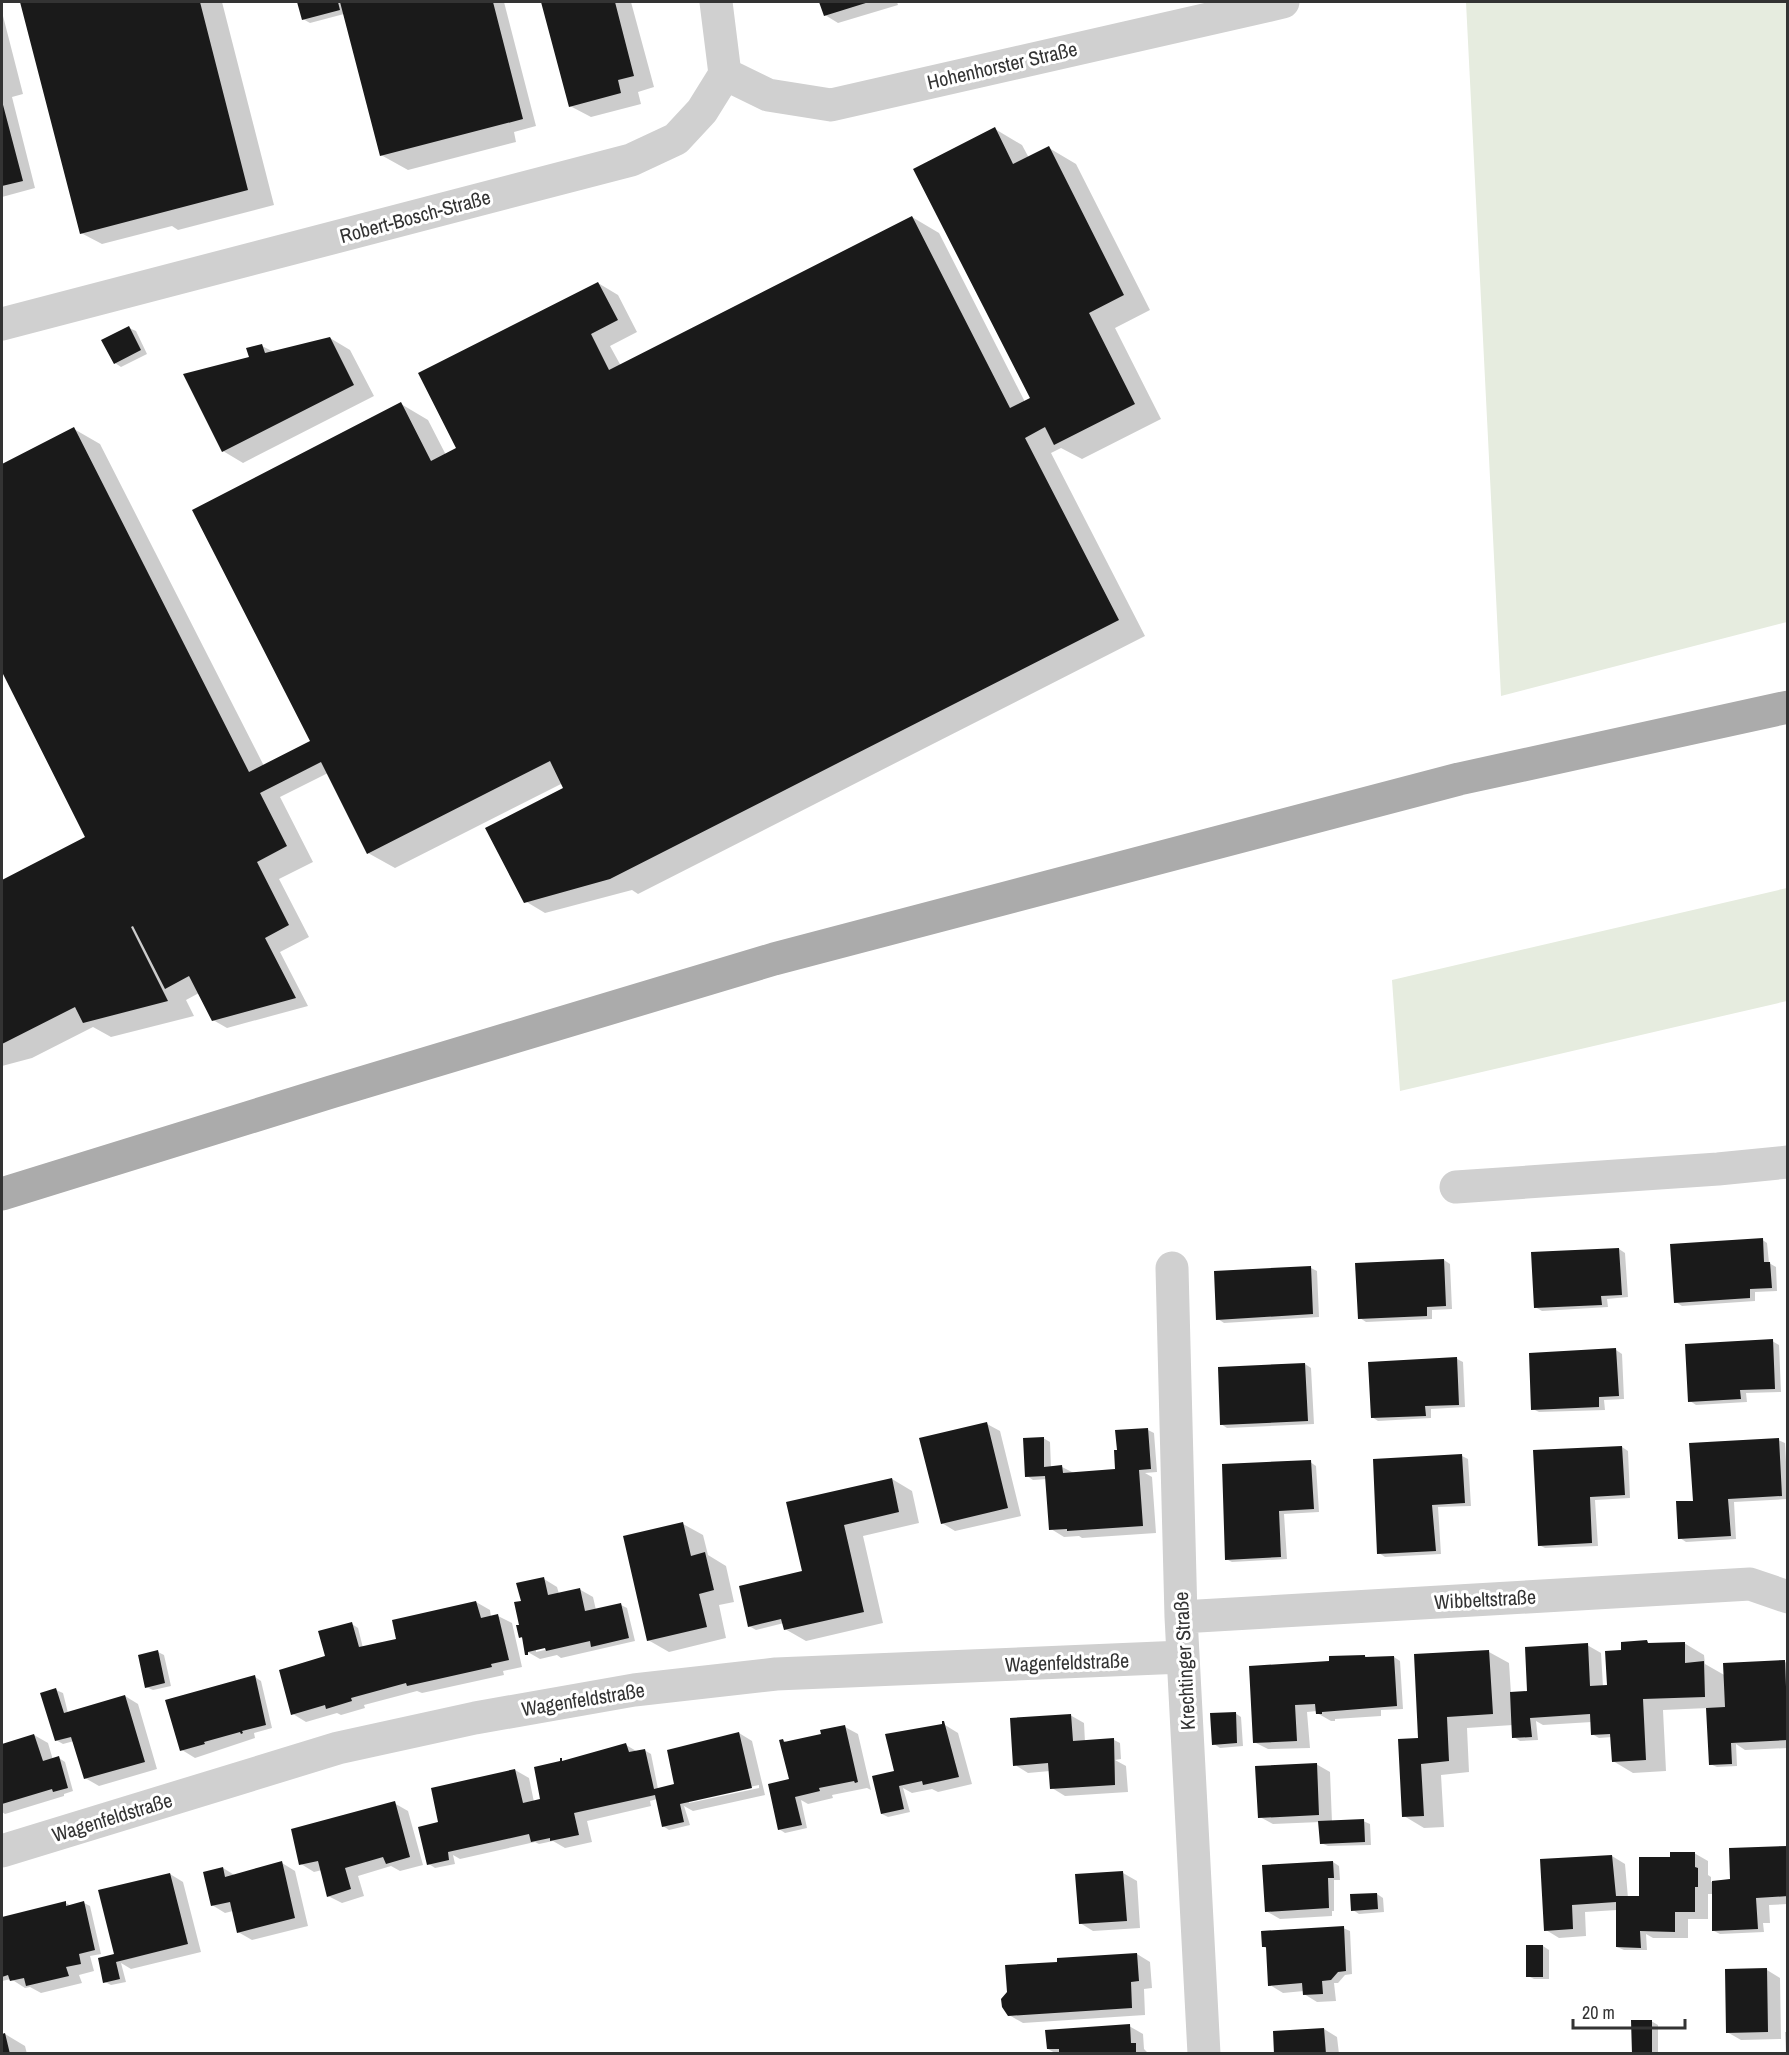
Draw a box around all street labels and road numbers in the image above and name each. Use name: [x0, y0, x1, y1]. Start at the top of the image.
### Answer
street label: Hohenhorster Straße: [924, 35, 1080, 95]
street label: Robert-Bosch-Straße: [337, 183, 493, 249]
street label: Wibbeltstraße: [1433, 1583, 1537, 1615]
street label: Krechtinger Straße: [1167, 1591, 1201, 1731]
street label: Wagenfeldstraße: [1004, 1646, 1130, 1678]
street label: Wagenfeldstraße: [520, 1676, 646, 1722]
street label: Wagenfeldstraße: [49, 1786, 175, 1848]

